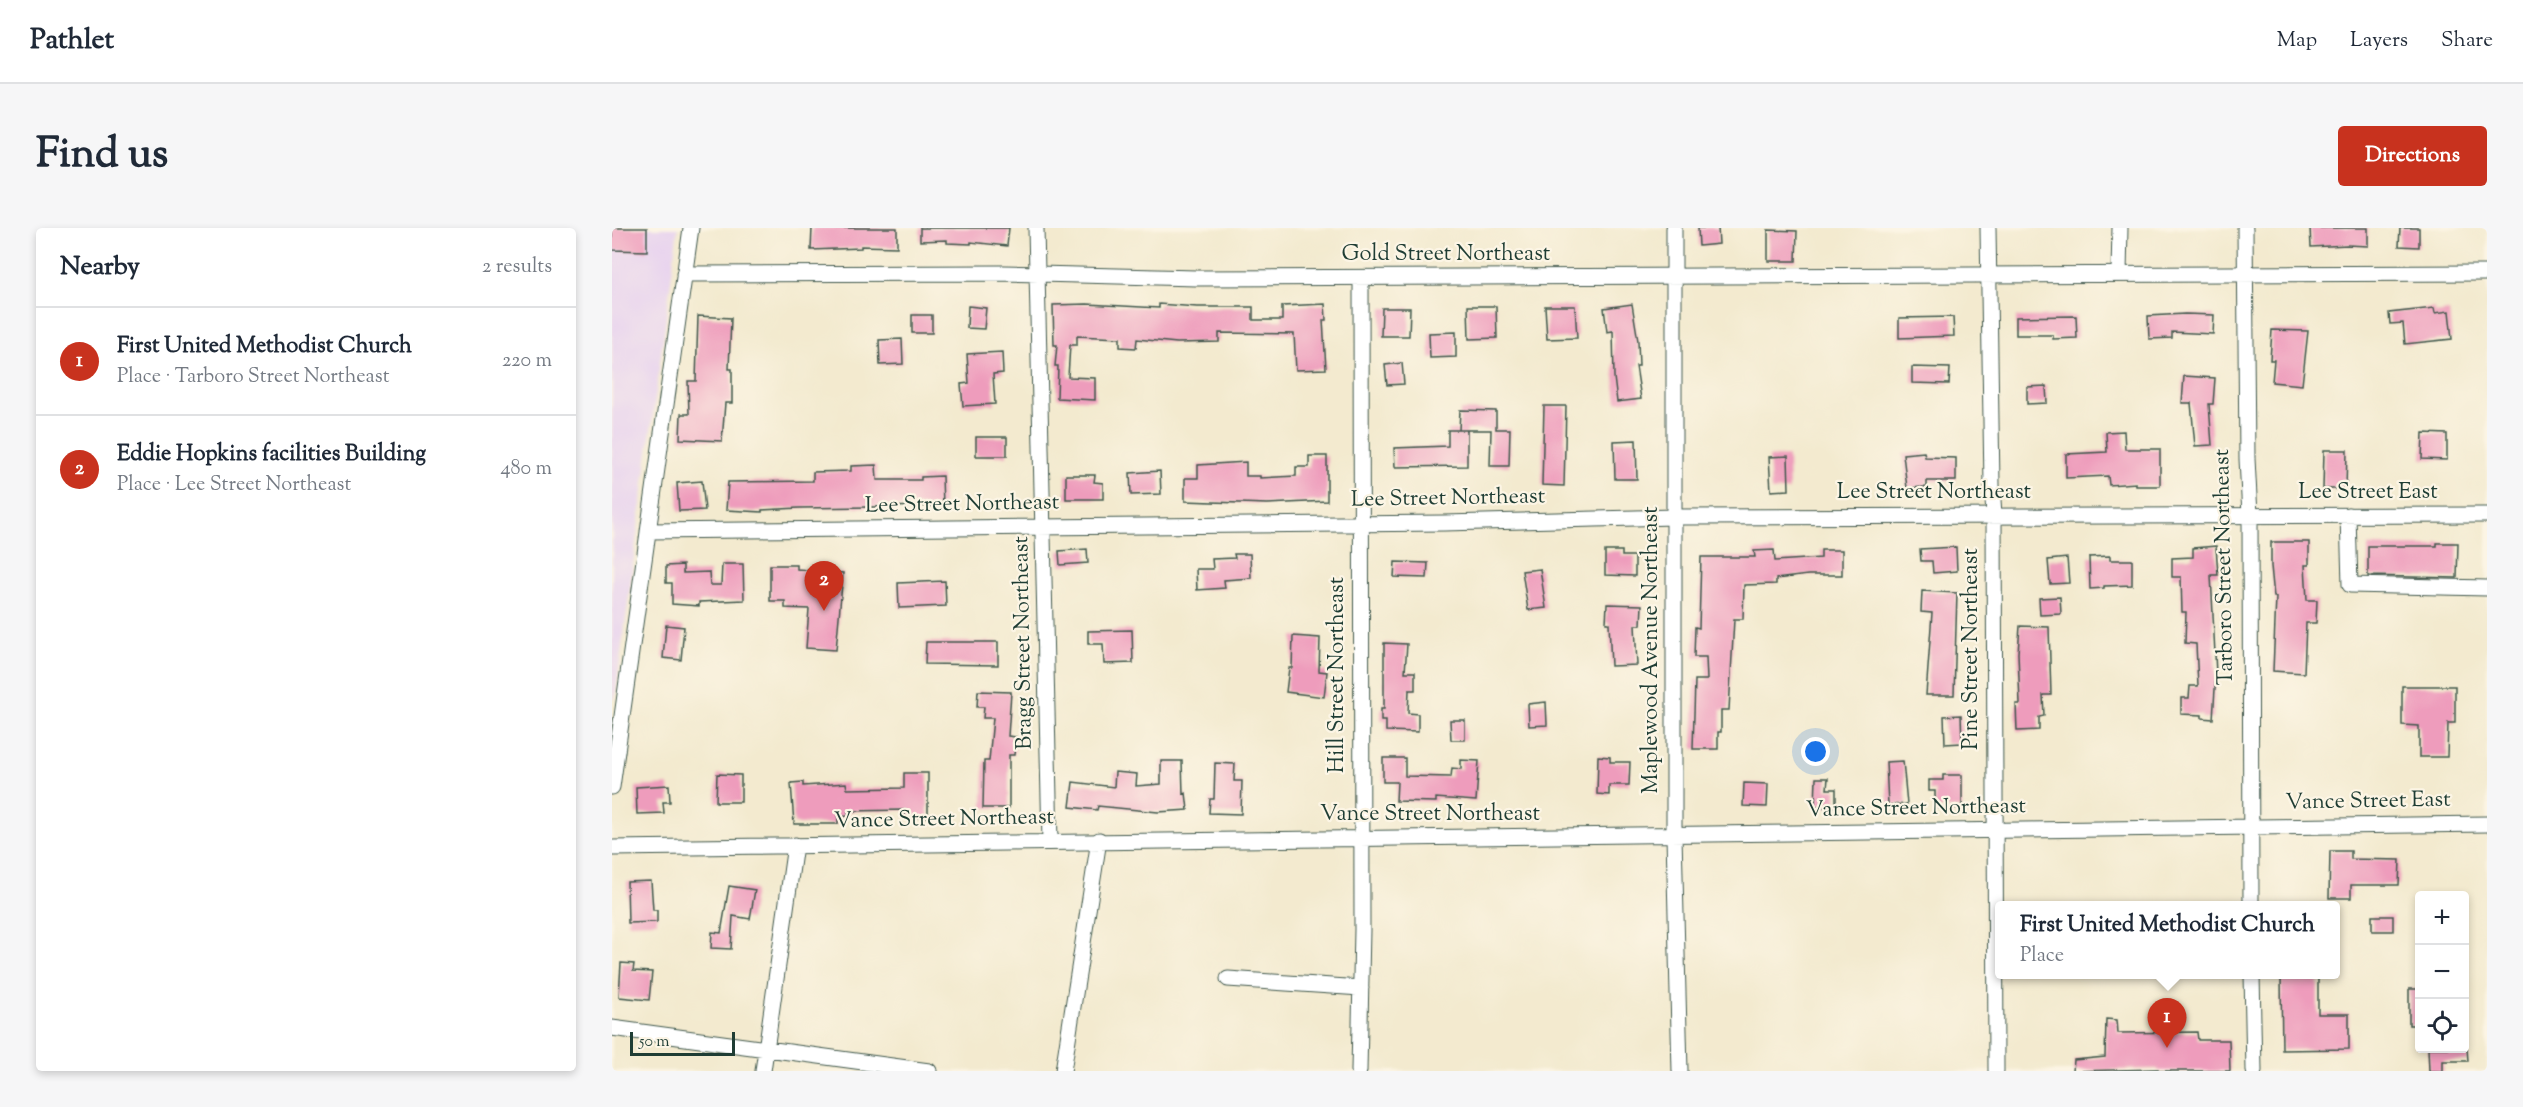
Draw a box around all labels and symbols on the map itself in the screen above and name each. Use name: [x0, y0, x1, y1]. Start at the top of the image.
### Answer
street label: Gold Street Northeast: [1342, 239, 1551, 271]
street label: Tarboro Street Northeast: [2207, 448, 2243, 685]
street label: Lee Street Northeast: [1837, 477, 2032, 509]
street label: Lee Street East: [2298, 477, 2438, 509]
street label: Lee Street Northeast: [1351, 481, 1546, 517]
street label: Lee Street Northeast: [865, 487, 1060, 523]
street label: Maplewood Avenue Northeast: [1636, 506, 1668, 794]
street label: Bragg Street Northeast: [1006, 535, 1042, 750]
street label: Pine Street Northeast: [1956, 548, 1988, 750]
pin: 2: [804, 562, 844, 611]
street label: Hill Street Northeast: [1322, 576, 1354, 773]
your location: [1801, 737, 1830, 766]
street label: Vance Street East: [2285, 785, 2451, 819]
street label: Vance Street Northeast: [1806, 791, 2027, 827]
street label: Vance Street Northeast: [1320, 799, 1541, 831]
street label: Vance Street Northeast: [834, 802, 1055, 838]
pin: 1: [2148, 998, 2186, 1048]
scale bar: [630, 1029, 735, 1056]

